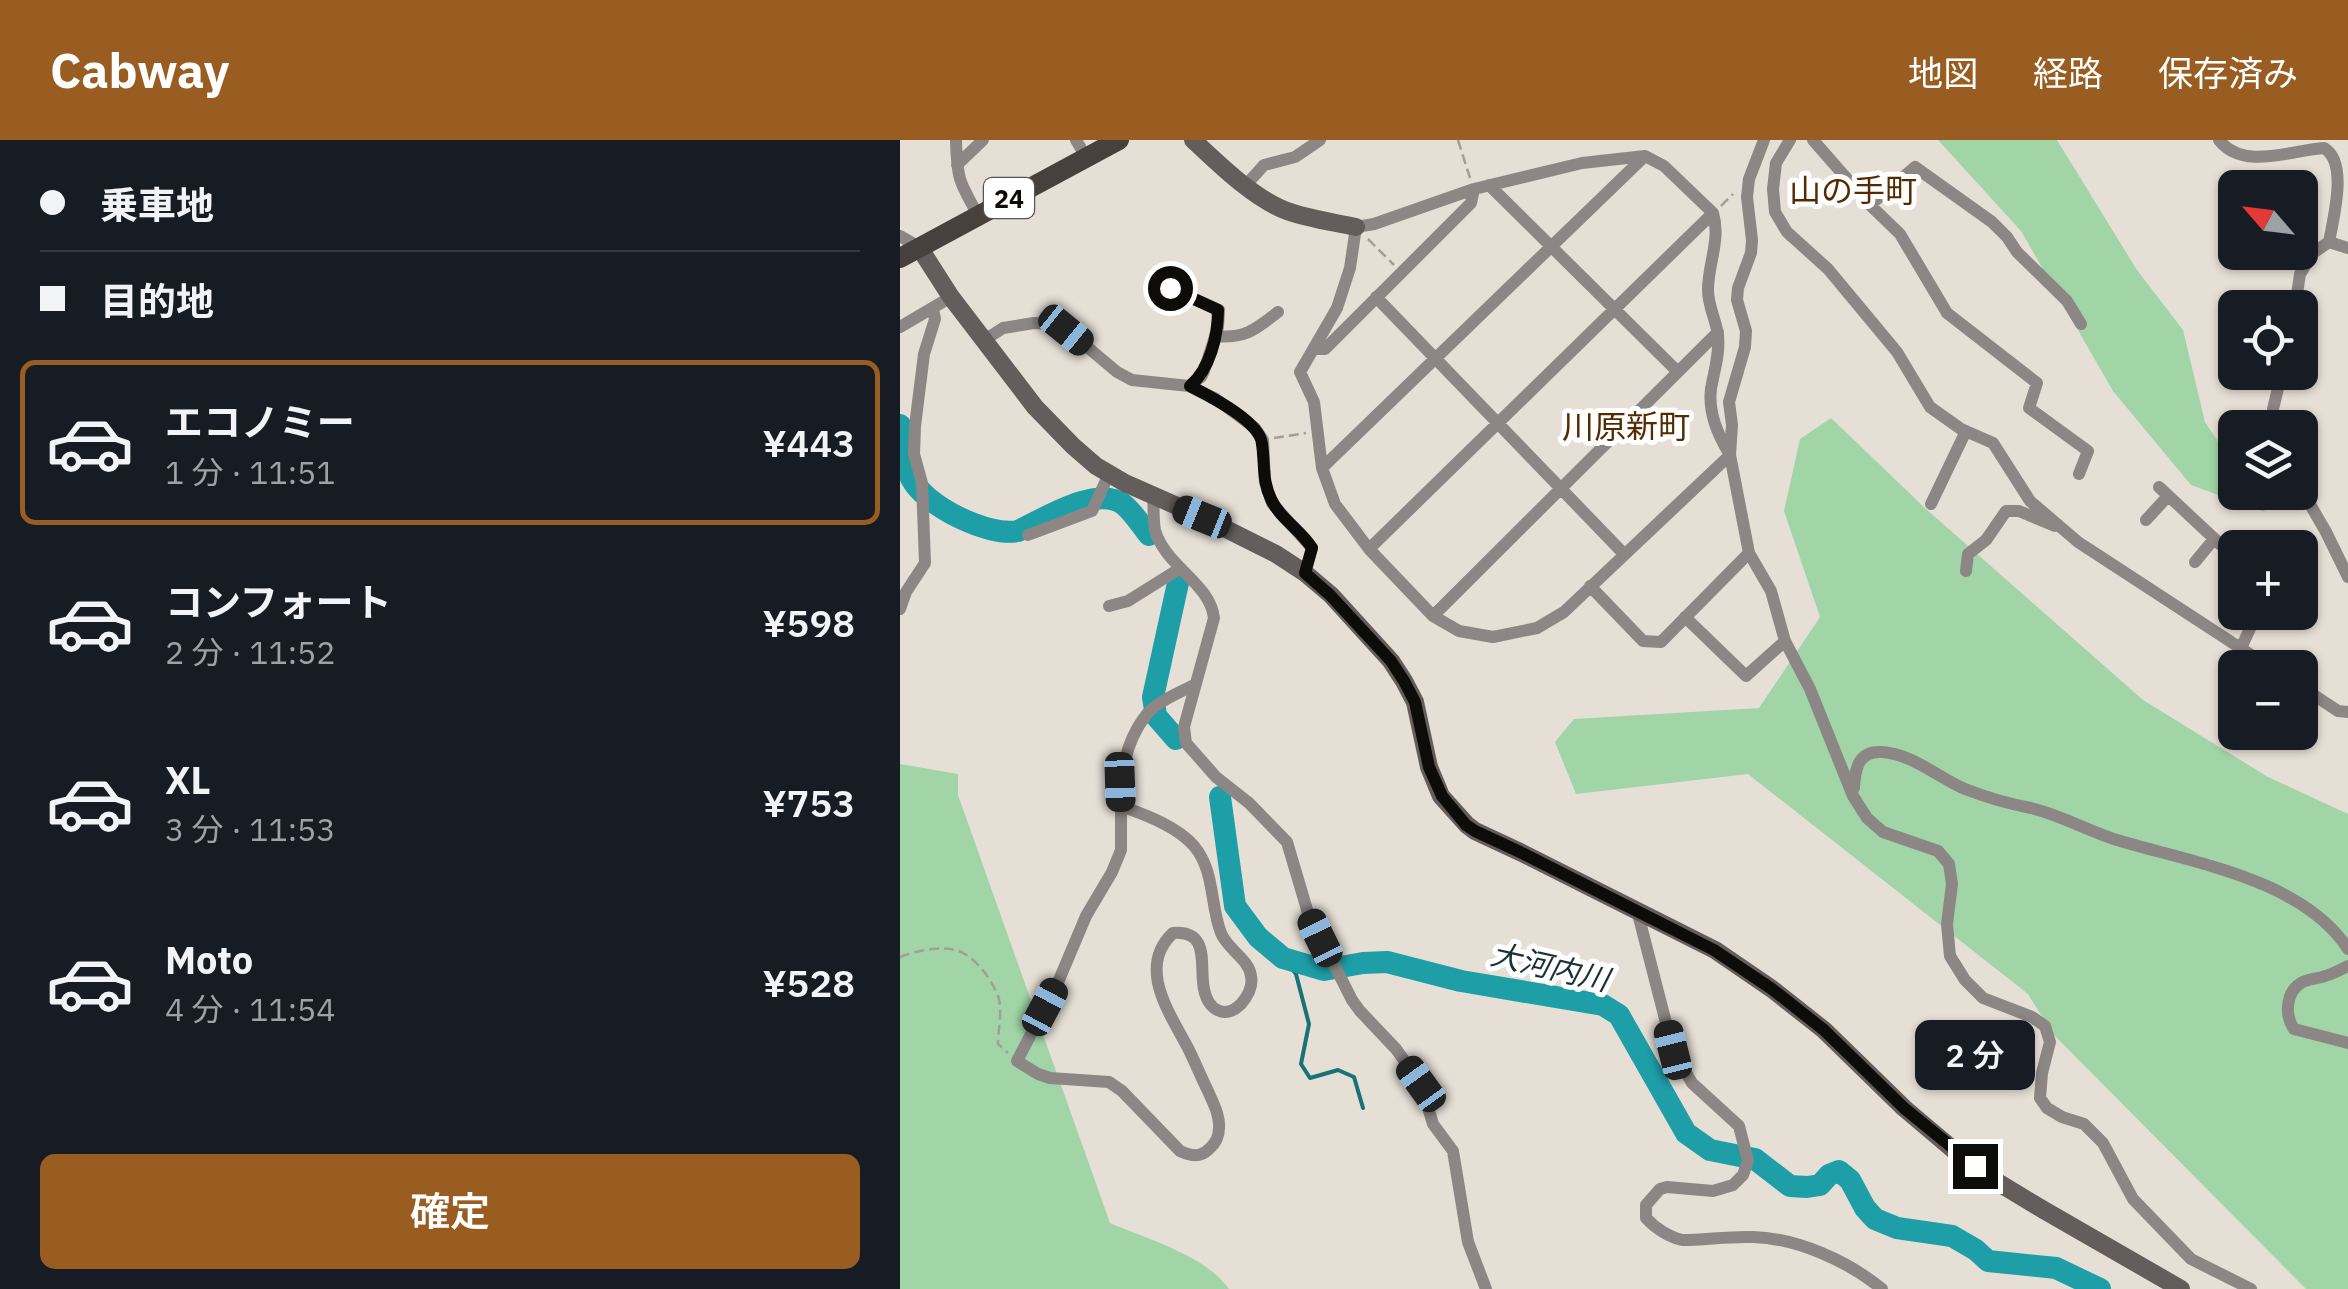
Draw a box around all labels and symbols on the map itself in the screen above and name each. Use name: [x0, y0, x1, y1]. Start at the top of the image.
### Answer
district label: 山の手町: [1789, 169, 1917, 211]
north arrow: [2218, 170, 2318, 270]
road number: 24: [984, 178, 1034, 218]
route start: [1148, 266, 1193, 311]
car: [1033, 299, 1099, 361]
district label: 川原新町: [1562, 405, 1690, 447]
car: [1169, 492, 1235, 542]
car: [1104, 751, 1136, 813]
car: [1293, 904, 1347, 972]
water label: 大河内川: [1487, 934, 1616, 999]
car: [1018, 973, 1072, 1041]
car: [1651, 1017, 1695, 1083]
callout: 2 分: [1915, 1021, 2035, 1091]
car: [1391, 1051, 1451, 1117]
route end: [1953, 1144, 1998, 1189]

